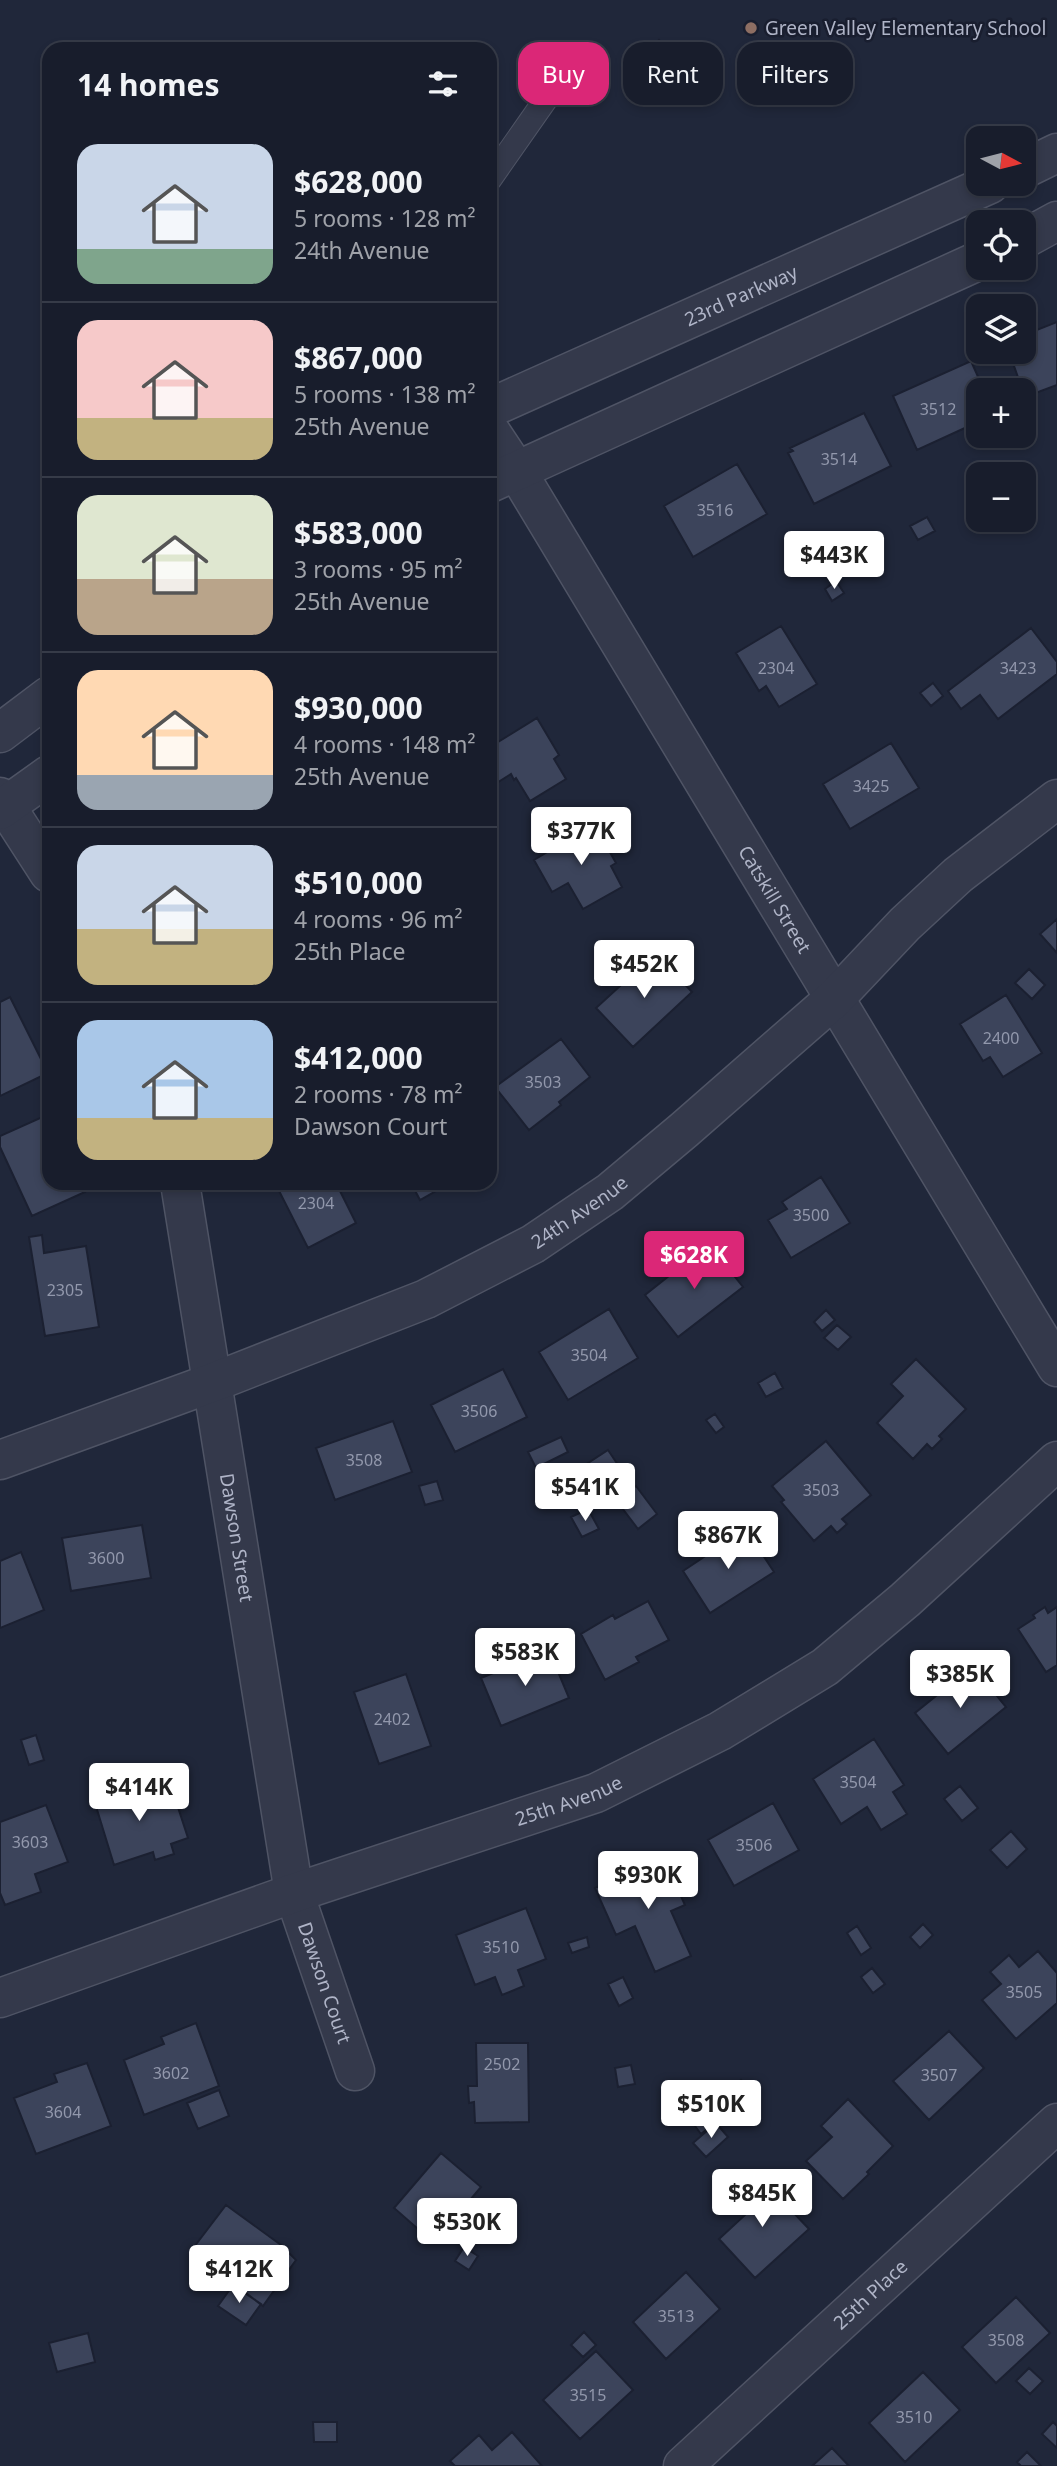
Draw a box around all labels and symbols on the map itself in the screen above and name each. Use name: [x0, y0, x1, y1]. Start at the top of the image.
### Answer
place label: Green Valley Elementary School: [765, 15, 1046, 41]
marker: Green Valley Elementary School: [743, 20, 759, 36]
north arrow: [966, 126, 1036, 196]
street label: 23rd Parkway: [680, 259, 802, 332]
house number: 3512: [920, 398, 956, 420]
house number: 3514: [821, 448, 857, 470]
house number: 3516: [697, 499, 733, 521]
pin: $443K: [785, 532, 883, 591]
house number: 2304: [758, 657, 794, 679]
house number: 3423: [1000, 657, 1036, 679]
house number: 3425: [853, 775, 889, 797]
pin: $377K: [532, 808, 630, 867]
street label: Catskill Street: [732, 840, 817, 958]
pin: $452K: [595, 940, 693, 1000]
house number: 2400: [983, 1027, 1019, 1049]
house number: 3503: [525, 1071, 561, 1093]
street label: 24th Avenue: [526, 1170, 633, 1255]
house number: 2304: [298, 1192, 334, 1214]
house number: 3500: [793, 1204, 829, 1226]
pin: $628K: [645, 1232, 743, 1291]
house number: 2305: [47, 1279, 83, 1301]
house number: 3504: [571, 1344, 607, 1366]
house number: 3506: [461, 1400, 497, 1422]
house number: 3508: [346, 1449, 382, 1471]
pin: $541K: [536, 1464, 634, 1523]
street label: Dawson Street: [214, 1471, 260, 1604]
house number: 3503: [803, 1479, 839, 1501]
pin: $867K: [679, 1512, 777, 1571]
house number: 3600: [88, 1547, 124, 1569]
pin: $583K: [476, 1628, 574, 1688]
pin: $385K: [911, 1650, 1009, 1710]
house number: 2402: [374, 1708, 410, 1730]
pin: $414K: [90, 1764, 188, 1823]
street label: 25th Avenue: [512, 1769, 627, 1832]
house number: 3504: [840, 1771, 876, 1793]
house number: 3603: [12, 1831, 48, 1853]
house number: 3506: [736, 1834, 772, 1856]
pin: $930K: [599, 1852, 697, 1911]
street label: Dawson Court: [292, 1919, 358, 2047]
house number: 3510: [483, 1936, 519, 1958]
house number: 3505: [1006, 1981, 1042, 2003]
house number: 2502: [484, 2053, 520, 2075]
house number: 3602: [153, 2062, 189, 2084]
house number: 3507: [921, 2064, 957, 2086]
pin: $510K: [662, 2080, 760, 2140]
house number: 3604: [45, 2101, 81, 2123]
pin: $845K: [713, 2170, 811, 2229]
pin: $530K: [418, 2198, 516, 2258]
pin: $412K: [190, 2246, 288, 2305]
street label: 25th Place: [827, 2254, 913, 2335]
house number: 3513: [658, 2305, 694, 2327]
house number: 3508: [988, 2329, 1024, 2351]
house number: 3515: [570, 2384, 606, 2406]
house number: 3510: [896, 2406, 932, 2428]

